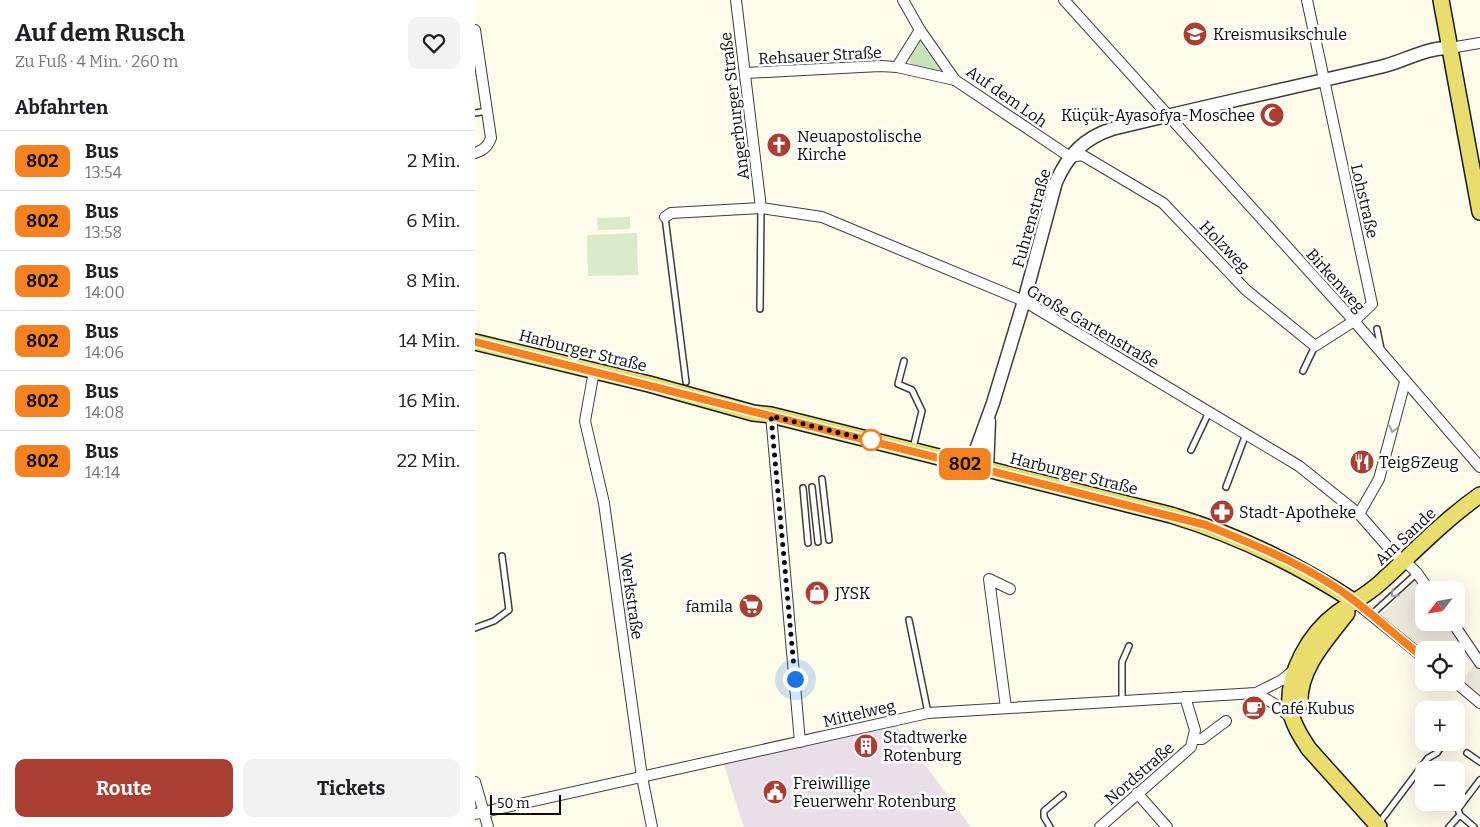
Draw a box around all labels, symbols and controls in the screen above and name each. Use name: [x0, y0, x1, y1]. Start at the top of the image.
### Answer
button: heart: [408, 17, 460, 69]
text: Auf dem Rusch: [15, 19, 185, 47]
school or university icon: Kreismusikschule: [1182, 21, 1208, 47]
place label: Kreismusikschule: [1213, 25, 1347, 44]
street label: Angerburger Straße: [716, 31, 753, 181]
street label: Rehsauer Straße: [758, 43, 882, 68]
text: Zu Fuß · 4 Min. · 260 m: [15, 52, 178, 71]
street label: Auf dem Loh: [963, 62, 1051, 131]
text: Abfahrten: [15, 96, 108, 119]
mosque icon: Küçük-Ayasofya-Moschee: [1259, 102, 1285, 128]
place label: Küçük-Ayasofya-Moschee: [1061, 106, 1255, 125]
place label: Neuapostolische Kirche: [797, 127, 922, 164]
church icon: Neuapostolische Kirche: [766, 132, 792, 158]
text: Bus: [85, 140, 119, 163]
text: 2 Min.: [407, 149, 460, 172]
text: 802: [26, 150, 59, 172]
street label: Lohstraße: [1347, 162, 1382, 240]
text: 13:54: [85, 163, 122, 182]
street label: Fuhrenstraße: [1008, 166, 1055, 270]
text: Bus: [85, 200, 119, 223]
text: 6 Min.: [406, 209, 460, 232]
text: 802: [26, 210, 59, 232]
street label: Holzweg: [1196, 217, 1254, 276]
text: 13:58: [85, 223, 122, 242]
street label: Birkenweg: [1302, 245, 1369, 316]
text: Bus: [85, 260, 119, 283]
text: 8 Min.: [406, 269, 460, 292]
text: 802: [26, 270, 59, 292]
street label: Große Gartenstraße: [1023, 281, 1162, 372]
text: 14:00: [85, 283, 125, 302]
text: Bus: [85, 320, 119, 343]
street label: Harburger Straße: [517, 325, 649, 376]
text: 14 Min.: [399, 329, 460, 352]
text: 802: [26, 330, 59, 352]
text: 14:06: [85, 343, 124, 362]
text: Bus: [85, 380, 119, 403]
text: 16 Min.: [399, 389, 460, 412]
text: 802: [26, 390, 59, 412]
text: 14:08: [85, 403, 124, 422]
one-way arrow: [1388, 425, 1398, 433]
unlabelled marker: [860, 429, 882, 451]
text: Bus: [85, 440, 119, 463]
line badge: 802: [936, 448, 994, 480]
street label: Harburger Straße: [1008, 448, 1140, 499]
text: 22 Min.: [397, 449, 460, 472]
restaurant icon: Teig&Zeug: [1349, 449, 1375, 475]
text: 802: [26, 450, 59, 472]
text: 802: [949, 453, 981, 475]
place label: Teig&Zeug: [1379, 453, 1458, 472]
text: 14:14: [85, 463, 120, 482]
pharmacy icon: Stadt-Apotheke: [1209, 499, 1235, 525]
place label: Stadt-Apotheke: [1239, 503, 1356, 522]
street label: Am Sande: [1371, 504, 1440, 569]
street label: Werkstraße: [616, 552, 647, 641]
shop icon: JYSK: [804, 580, 830, 606]
north arrow: [1415, 581, 1465, 631]
map controls: [1415, 581, 1465, 811]
place label: JYSK: [834, 584, 871, 603]
one-way arrow: [1390, 588, 1399, 597]
supermarket icon: famila: [738, 593, 764, 619]
place label: famila: [686, 597, 733, 616]
button: locate: [1415, 641, 1465, 691]
your location: [783, 667, 808, 692]
cafe icon: Café Kubus: [1241, 695, 1267, 721]
street label: Mittelweg: [821, 696, 897, 731]
place label: Café Kubus: [1271, 699, 1355, 718]
button: +: [1415, 701, 1465, 751]
place label: Stadtwerke Rotenburg: [883, 728, 967, 765]
building icon: Stadtwerke Rotenburg: [853, 733, 879, 759]
street label: Nordstraße: [1101, 738, 1178, 809]
button: Route: [15, 759, 233, 817]
button: Tickets: [243, 759, 460, 817]
button: −: [1415, 761, 1465, 811]
place label: Freiwillige Feuerwehr Rotenburg: [793, 774, 956, 811]
public building icon: Freiwillige Feuerwehr Rotenburg: [762, 779, 788, 805]
scale bar: [490, 792, 561, 815]
text: 50 m: [497, 795, 530, 812]

